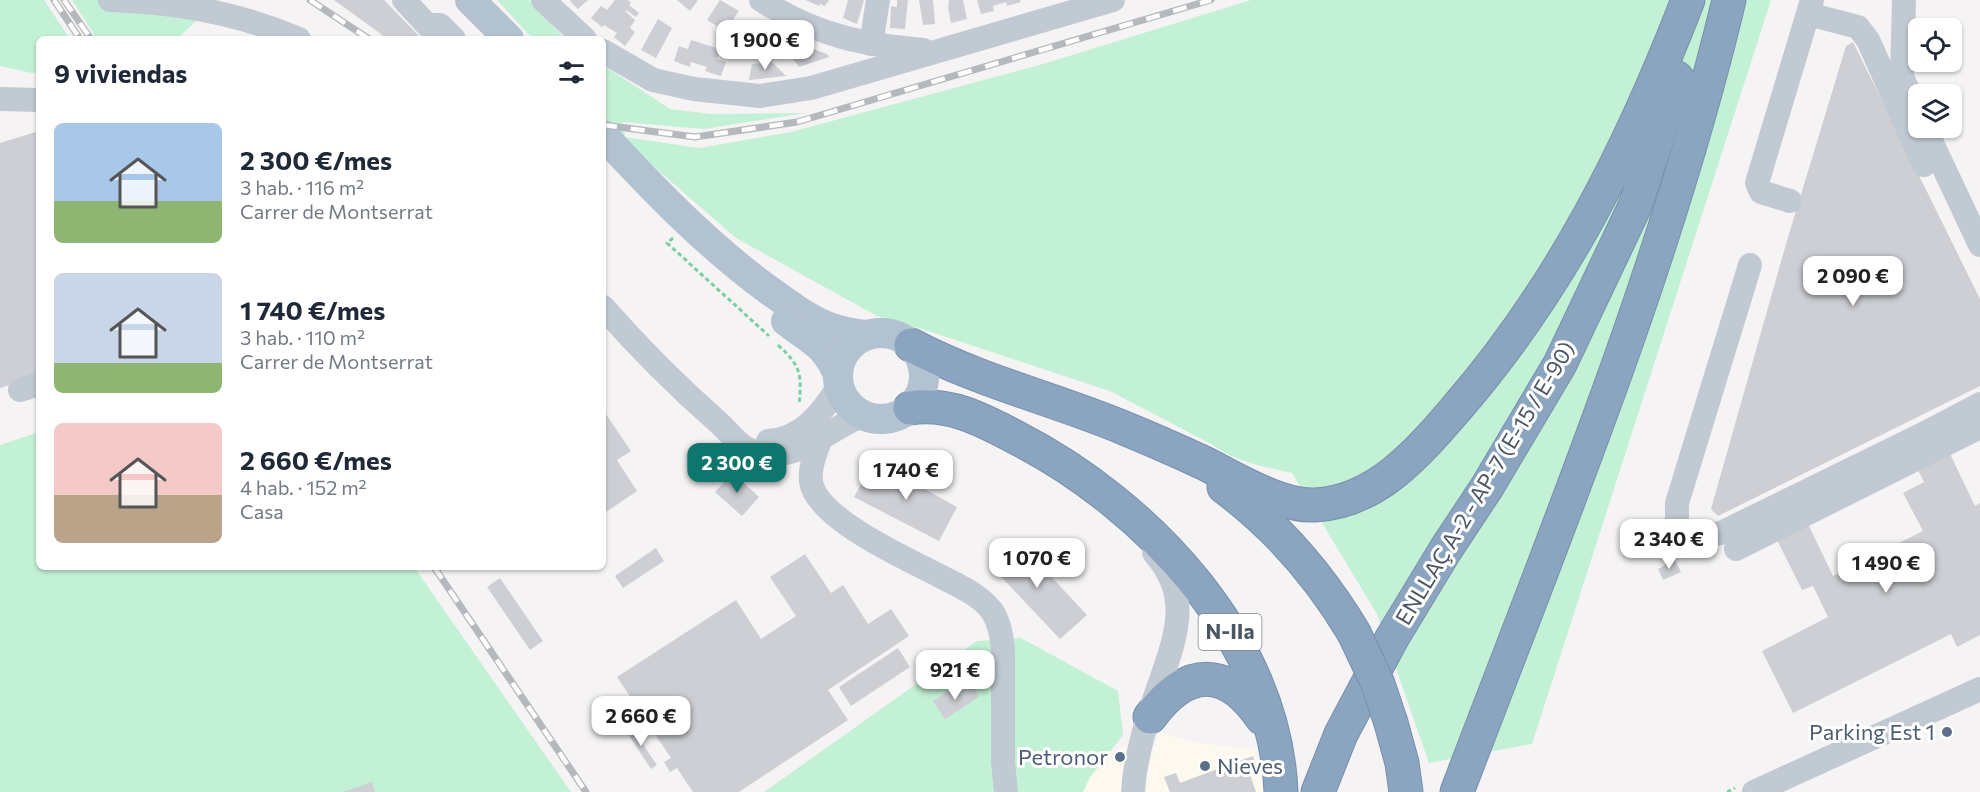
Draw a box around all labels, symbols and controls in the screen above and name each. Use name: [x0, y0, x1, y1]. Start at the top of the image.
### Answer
map controls: [1908, 18, 1962, 138]
button: locate: [1908, 18, 1962, 72]
pin: 1 900 €: [710, 20, 820, 71]
text: 1 900 €: [730, 27, 800, 51]
icon: filters: [555, 56, 588, 89]
text: 9 viviendas: [54, 57, 187, 88]
button: layers: [1908, 84, 1962, 138]
text: 2 300 €/mes: [240, 144, 392, 175]
icon: home: [102, 147, 174, 219]
text: 3 hab. · 116 m²: [240, 175, 364, 199]
text: Carrer de Montserrat: [240, 199, 433, 223]
pin: 2 090 €: [1798, 256, 1908, 307]
text: 2 090 €: [1817, 263, 1889, 287]
text: 1 740 €/mes: [240, 294, 385, 325]
icon: home: [102, 297, 174, 369]
text: 3 hab. · 110 m²: [240, 325, 365, 349]
street label: ENLLAÇ A-2 - AP-7 (E-15 / E-90): [1389, 336, 1580, 629]
text: Carrer de Montserrat: [240, 349, 433, 373]
pin: 2 300 €: [682, 443, 792, 494]
text: 2 660 €/mes: [240, 444, 392, 475]
icon: home: [102, 447, 174, 519]
text: 2 300 €: [701, 450, 773, 474]
pin: 1 740 €: [851, 450, 961, 501]
text: 1 740 €: [873, 457, 939, 481]
text: 4 hab. · 152 m²: [240, 475, 367, 499]
text: Casa: [240, 499, 284, 523]
pin: 2 340 €: [1614, 519, 1724, 570]
text: 2 340 €: [1634, 526, 1704, 550]
pin: 1 070 €: [982, 538, 1092, 589]
pin: 1 490 €: [1831, 543, 1941, 594]
text: 1 070 €: [1003, 545, 1071, 569]
text: 1 490 €: [1852, 550, 1920, 574]
road number: N-IIa: [1198, 614, 1262, 650]
pin: 921 €: [913, 650, 997, 701]
text: 921 €: [930, 657, 980, 681]
pin: 2 660 €: [586, 696, 696, 747]
text: 2 660 €: [605, 703, 677, 727]
place label: Parking Est 1: [1809, 718, 1935, 745]
marker: Parking Est 1: [1940, 725, 1954, 739]
place label: Petronor: [1018, 743, 1108, 770]
marker: Petronor: [1113, 750, 1127, 764]
place label: Nieves: [1217, 752, 1283, 779]
marker: Nieves: [1198, 759, 1212, 773]

